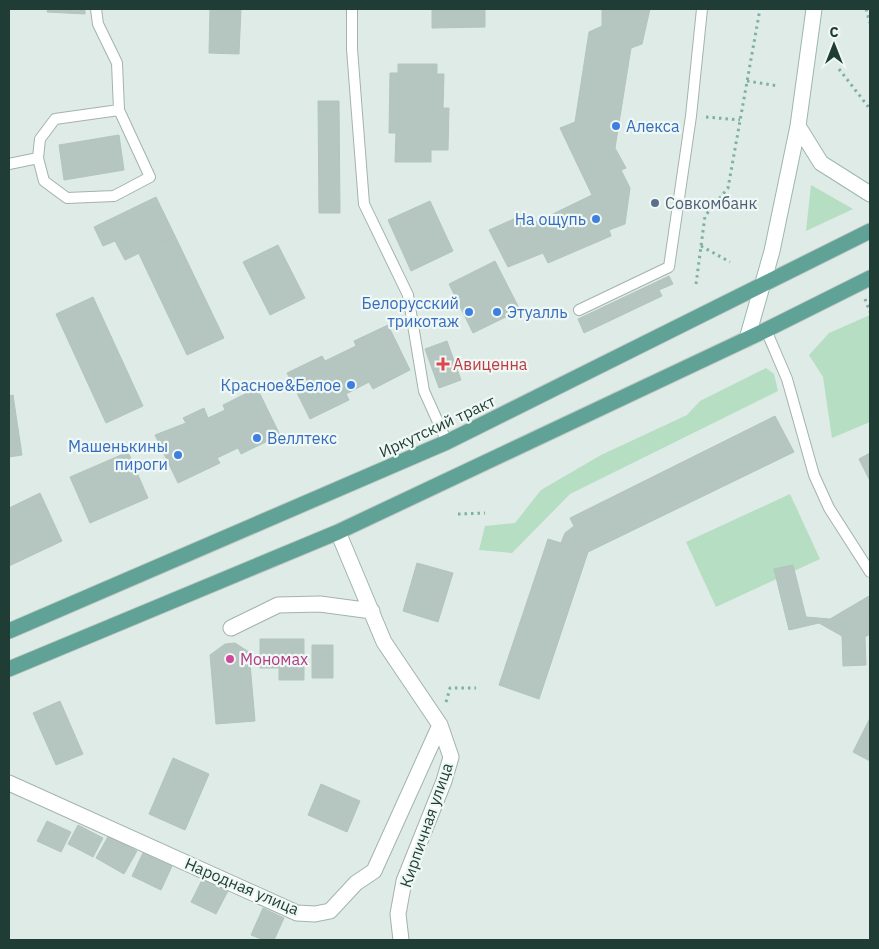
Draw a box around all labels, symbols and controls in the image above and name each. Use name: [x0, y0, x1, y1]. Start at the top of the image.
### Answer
north arrow: [809, 20, 859, 70]
text: С: [829, 23, 839, 41]
place label: Алекса: [626, 116, 680, 136]
marker: Алекса: [610, 120, 622, 132]
place label: Совкомбанк: [665, 193, 757, 213]
marker: Совкомбанк: [649, 197, 661, 209]
place label: На ощупь: [515, 209, 586, 229]
marker: На ощупь: [590, 213, 602, 225]
place label: Белорусский трикотаж: [361, 293, 459, 331]
place label: Этуалль: [507, 302, 568, 322]
marker: Белорусский трикотаж: [463, 306, 475, 318]
marker: Этуалль: [491, 306, 503, 318]
place label: Авиценна: [453, 354, 528, 374]
marker: Авиценна: [437, 358, 449, 370]
place label: Красное&Белое: [221, 375, 341, 395]
marker: Красное&Белое: [345, 379, 357, 391]
street label: Иркутский тракт: [376, 390, 499, 462]
place label: Веллтекс: [267, 428, 337, 448]
marker: Веллтекс: [251, 432, 263, 444]
place label: Машенькины пироги: [68, 436, 168, 474]
marker: Машенькины пироги: [172, 449, 184, 461]
place label: Мономах: [240, 649, 308, 669]
marker: Мономах: [224, 653, 236, 665]
street label: Кирпичная улица: [395, 759, 457, 890]
street label: Народная улица: [182, 853, 303, 919]

